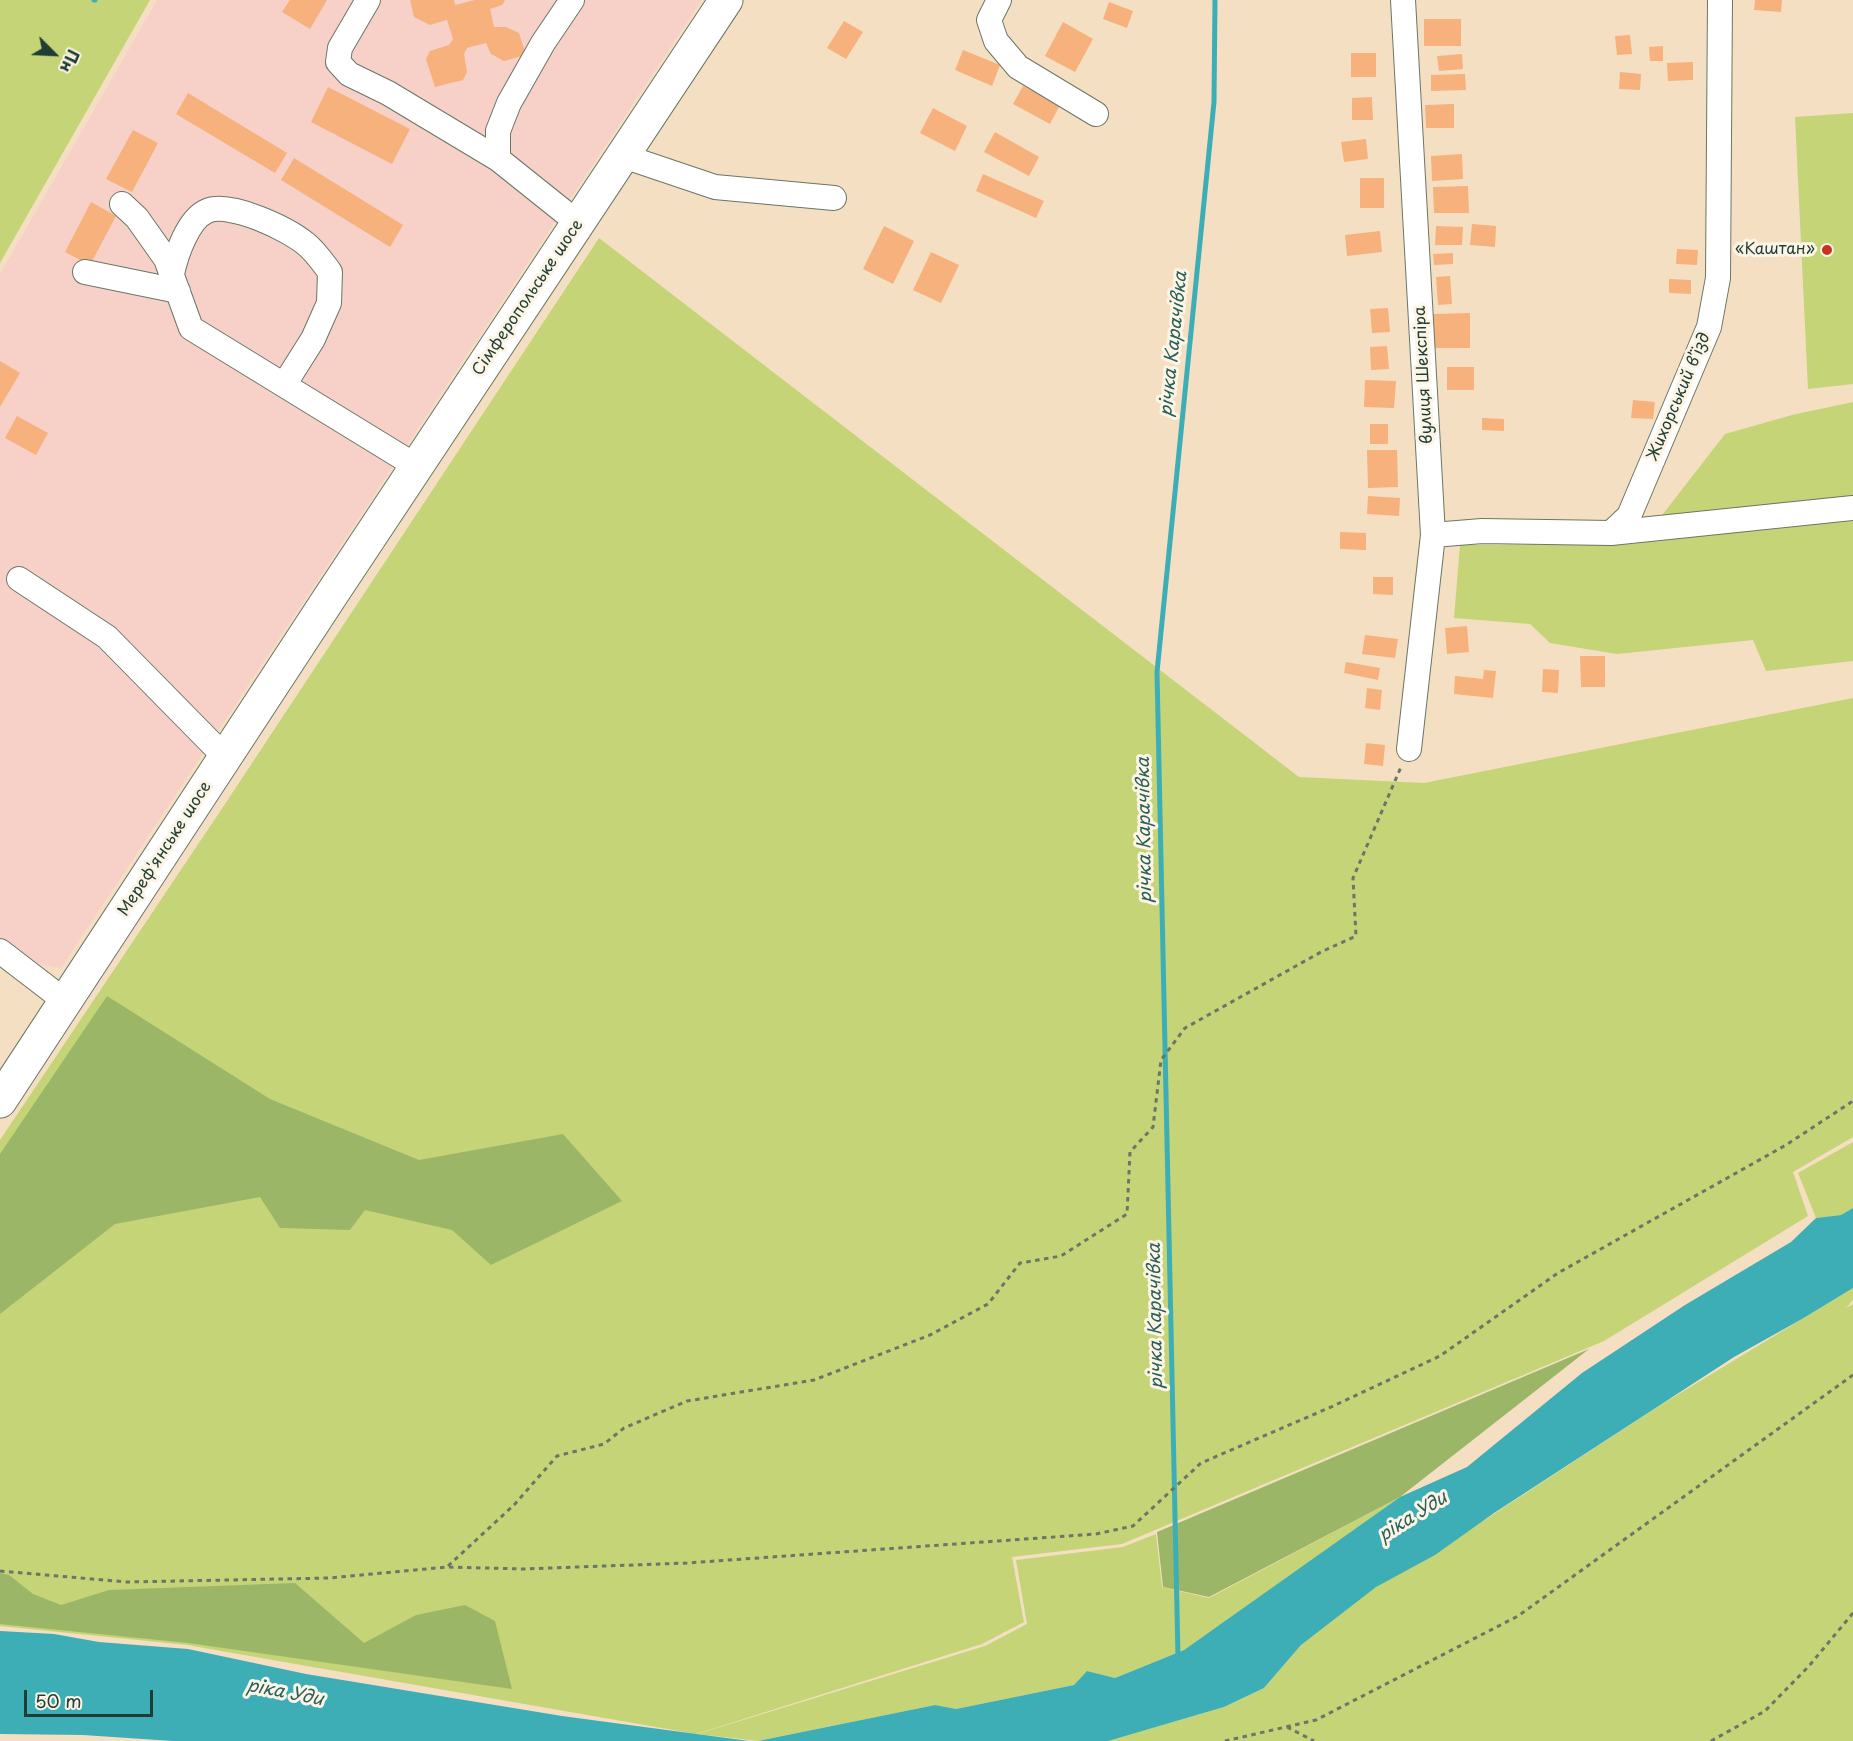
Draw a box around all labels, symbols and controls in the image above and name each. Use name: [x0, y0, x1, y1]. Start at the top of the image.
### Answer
north arrow: [24, 24, 84, 84]
text: Пн: [55, 46, 86, 77]
street label: Сімферопольське шосе: [469, 216, 587, 380]
place label: «Каштан»: [1735, 240, 1815, 260]
marker: «Каштан»: [1820, 243, 1834, 257]
water label: річка Карачівка: [1156, 270, 1192, 418]
street label: вулиця Шекспіра: [1411, 306, 1437, 444]
street label: Жихорський в’їзд: [1643, 330, 1715, 464]
water label: річка Карачівка: [1133, 757, 1157, 903]
street label: Мереф'янське шосе: [114, 778, 216, 920]
water label: річка Карачівка: [1144, 1243, 1168, 1389]
water label: ріка Уди: [1375, 1487, 1451, 1547]
water label: ріка Уди: [245, 1675, 325, 1711]
scale bar: [27, 1678, 156, 1716]
text: 50 m: [35, 1687, 82, 1714]

